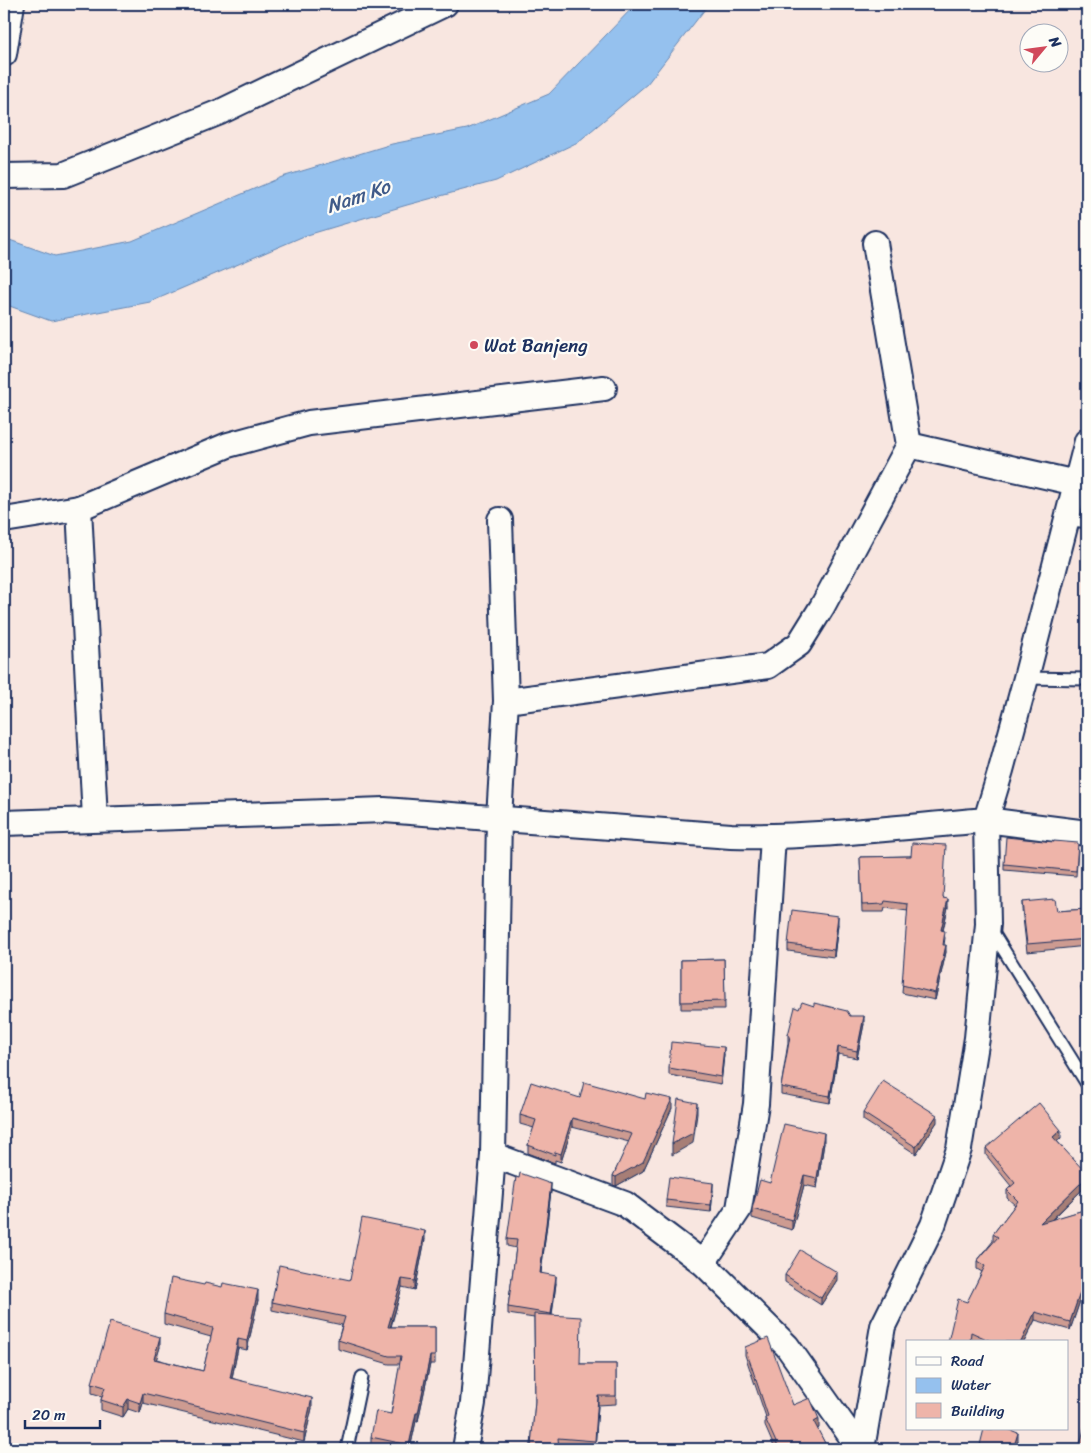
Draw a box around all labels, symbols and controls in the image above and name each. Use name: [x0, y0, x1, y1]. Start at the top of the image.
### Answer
north arrow: [1018, 22, 1068, 72]
text: N: [1041, 31, 1068, 53]
water label: Nam Ko: [321, 169, 397, 224]
place label: Wat Banjeng: [484, 329, 588, 362]
marker: Wat Banjeng: [468, 339, 480, 351]
legend: [906, 1340, 1068, 1430]
text: Road: [951, 1348, 984, 1374]
text: Water: [951, 1372, 991, 1398]
scale bar: [25, 1398, 100, 1430]
text: Building: [951, 1398, 1005, 1424]
text: 20 m: [32, 1402, 66, 1428]

